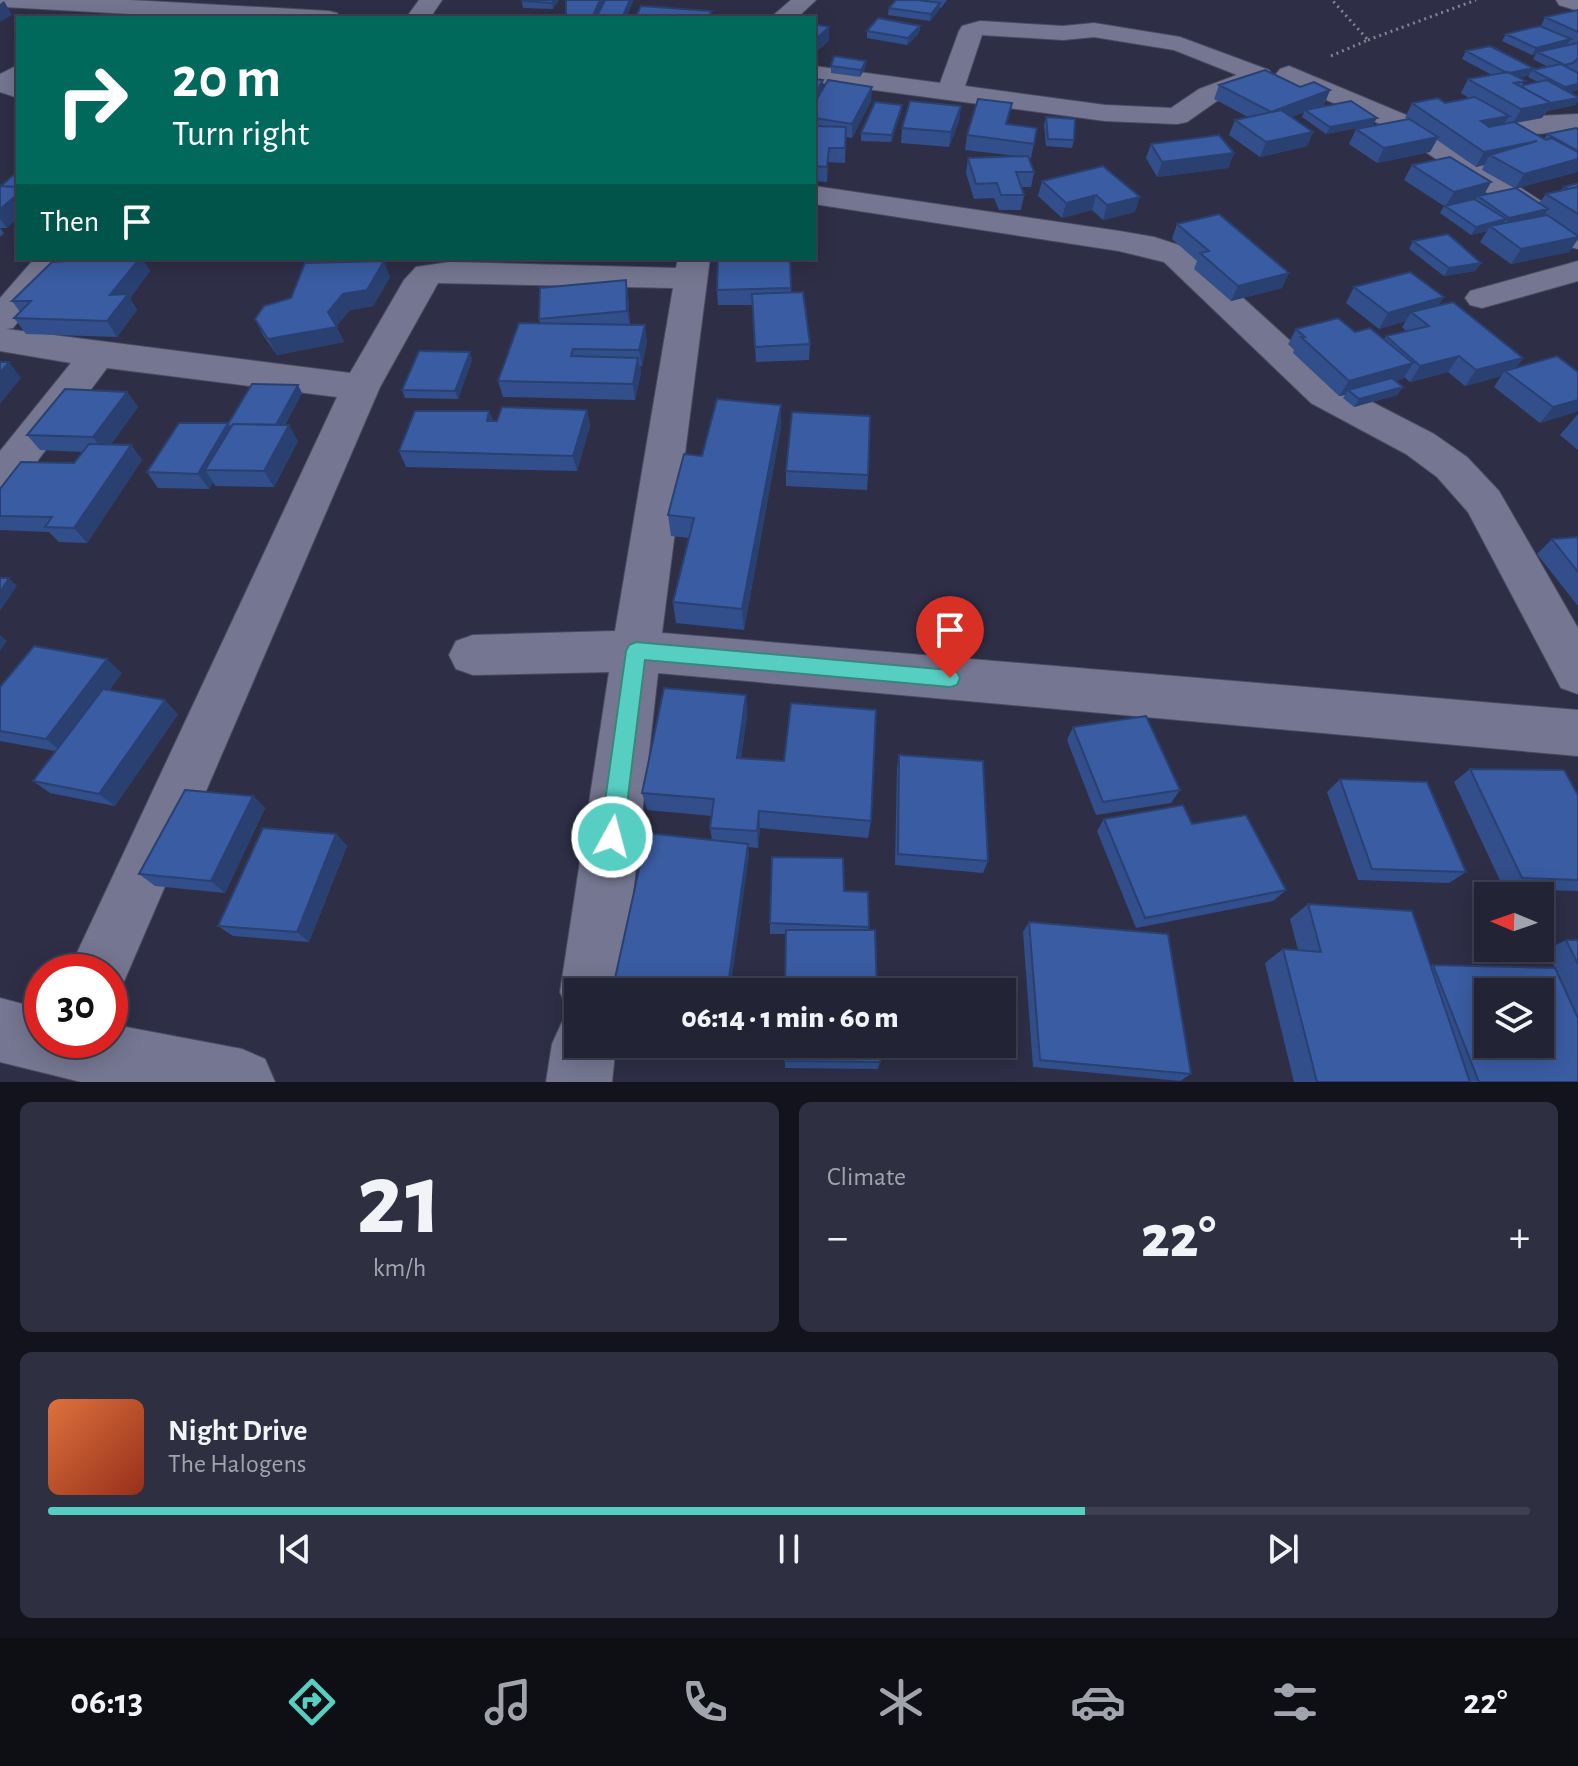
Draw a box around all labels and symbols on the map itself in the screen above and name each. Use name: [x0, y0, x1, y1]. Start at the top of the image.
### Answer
pin: [916, 596, 984, 678]
position arrow: [570, 795, 654, 879]
north arrow: [1474, 882, 1554, 962]
speed limit sign: 30: [24, 954, 128, 1058]

